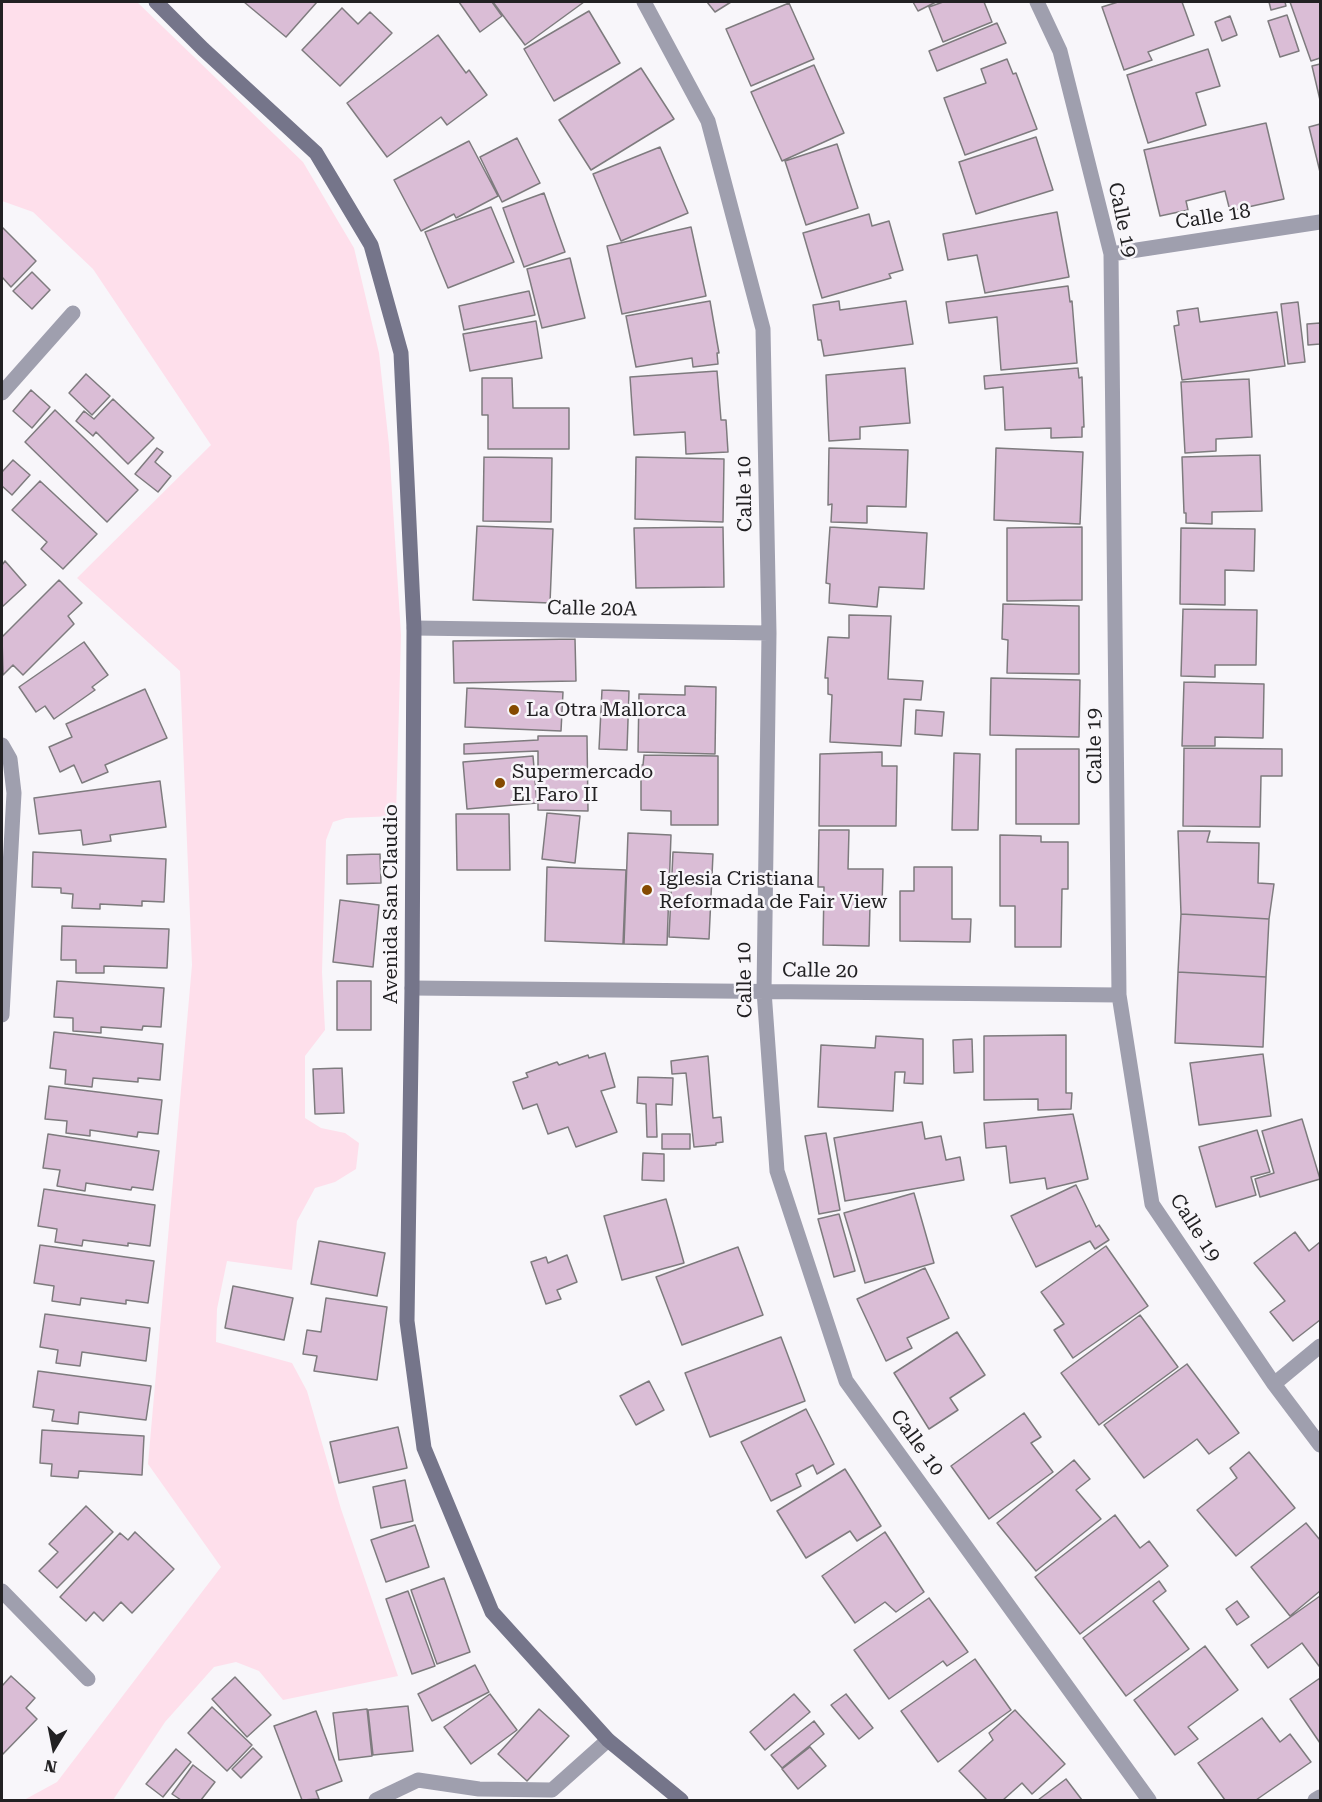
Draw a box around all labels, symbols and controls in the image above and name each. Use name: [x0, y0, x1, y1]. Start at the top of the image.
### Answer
street label: Calle 19: [1102, 180, 1142, 260]
street label: Calle 18: [1174, 199, 1252, 235]
street label: Calle 10: [732, 456, 758, 532]
street label: Calle 20A: [547, 596, 637, 622]
place label: La Otra Mallorca: [526, 698, 686, 722]
marker: La Otra Mallorca: [507, 703, 521, 717]
street label: Calle 19: [1082, 708, 1108, 784]
place label: Supermercado El Faro II: [512, 760, 653, 807]
marker: Supermercado El Faro II: [493, 776, 507, 790]
street label: Avenida San Claudio: [379, 804, 403, 1004]
place label: Iglesia Cristiana Reformada de Fair View: [659, 867, 887, 914]
marker: Iglesia Cristiana Reformada de Fair View: [640, 883, 654, 897]
street label: Calle 10: [732, 942, 758, 1018]
street label: Calle 20: [782, 958, 858, 984]
street label: Calle 19: [1164, 1190, 1226, 1266]
street label: Calle 10: [885, 1405, 949, 1481]
north arrow: [24, 1718, 84, 1778]
text: N: [43, 1756, 59, 1777]

